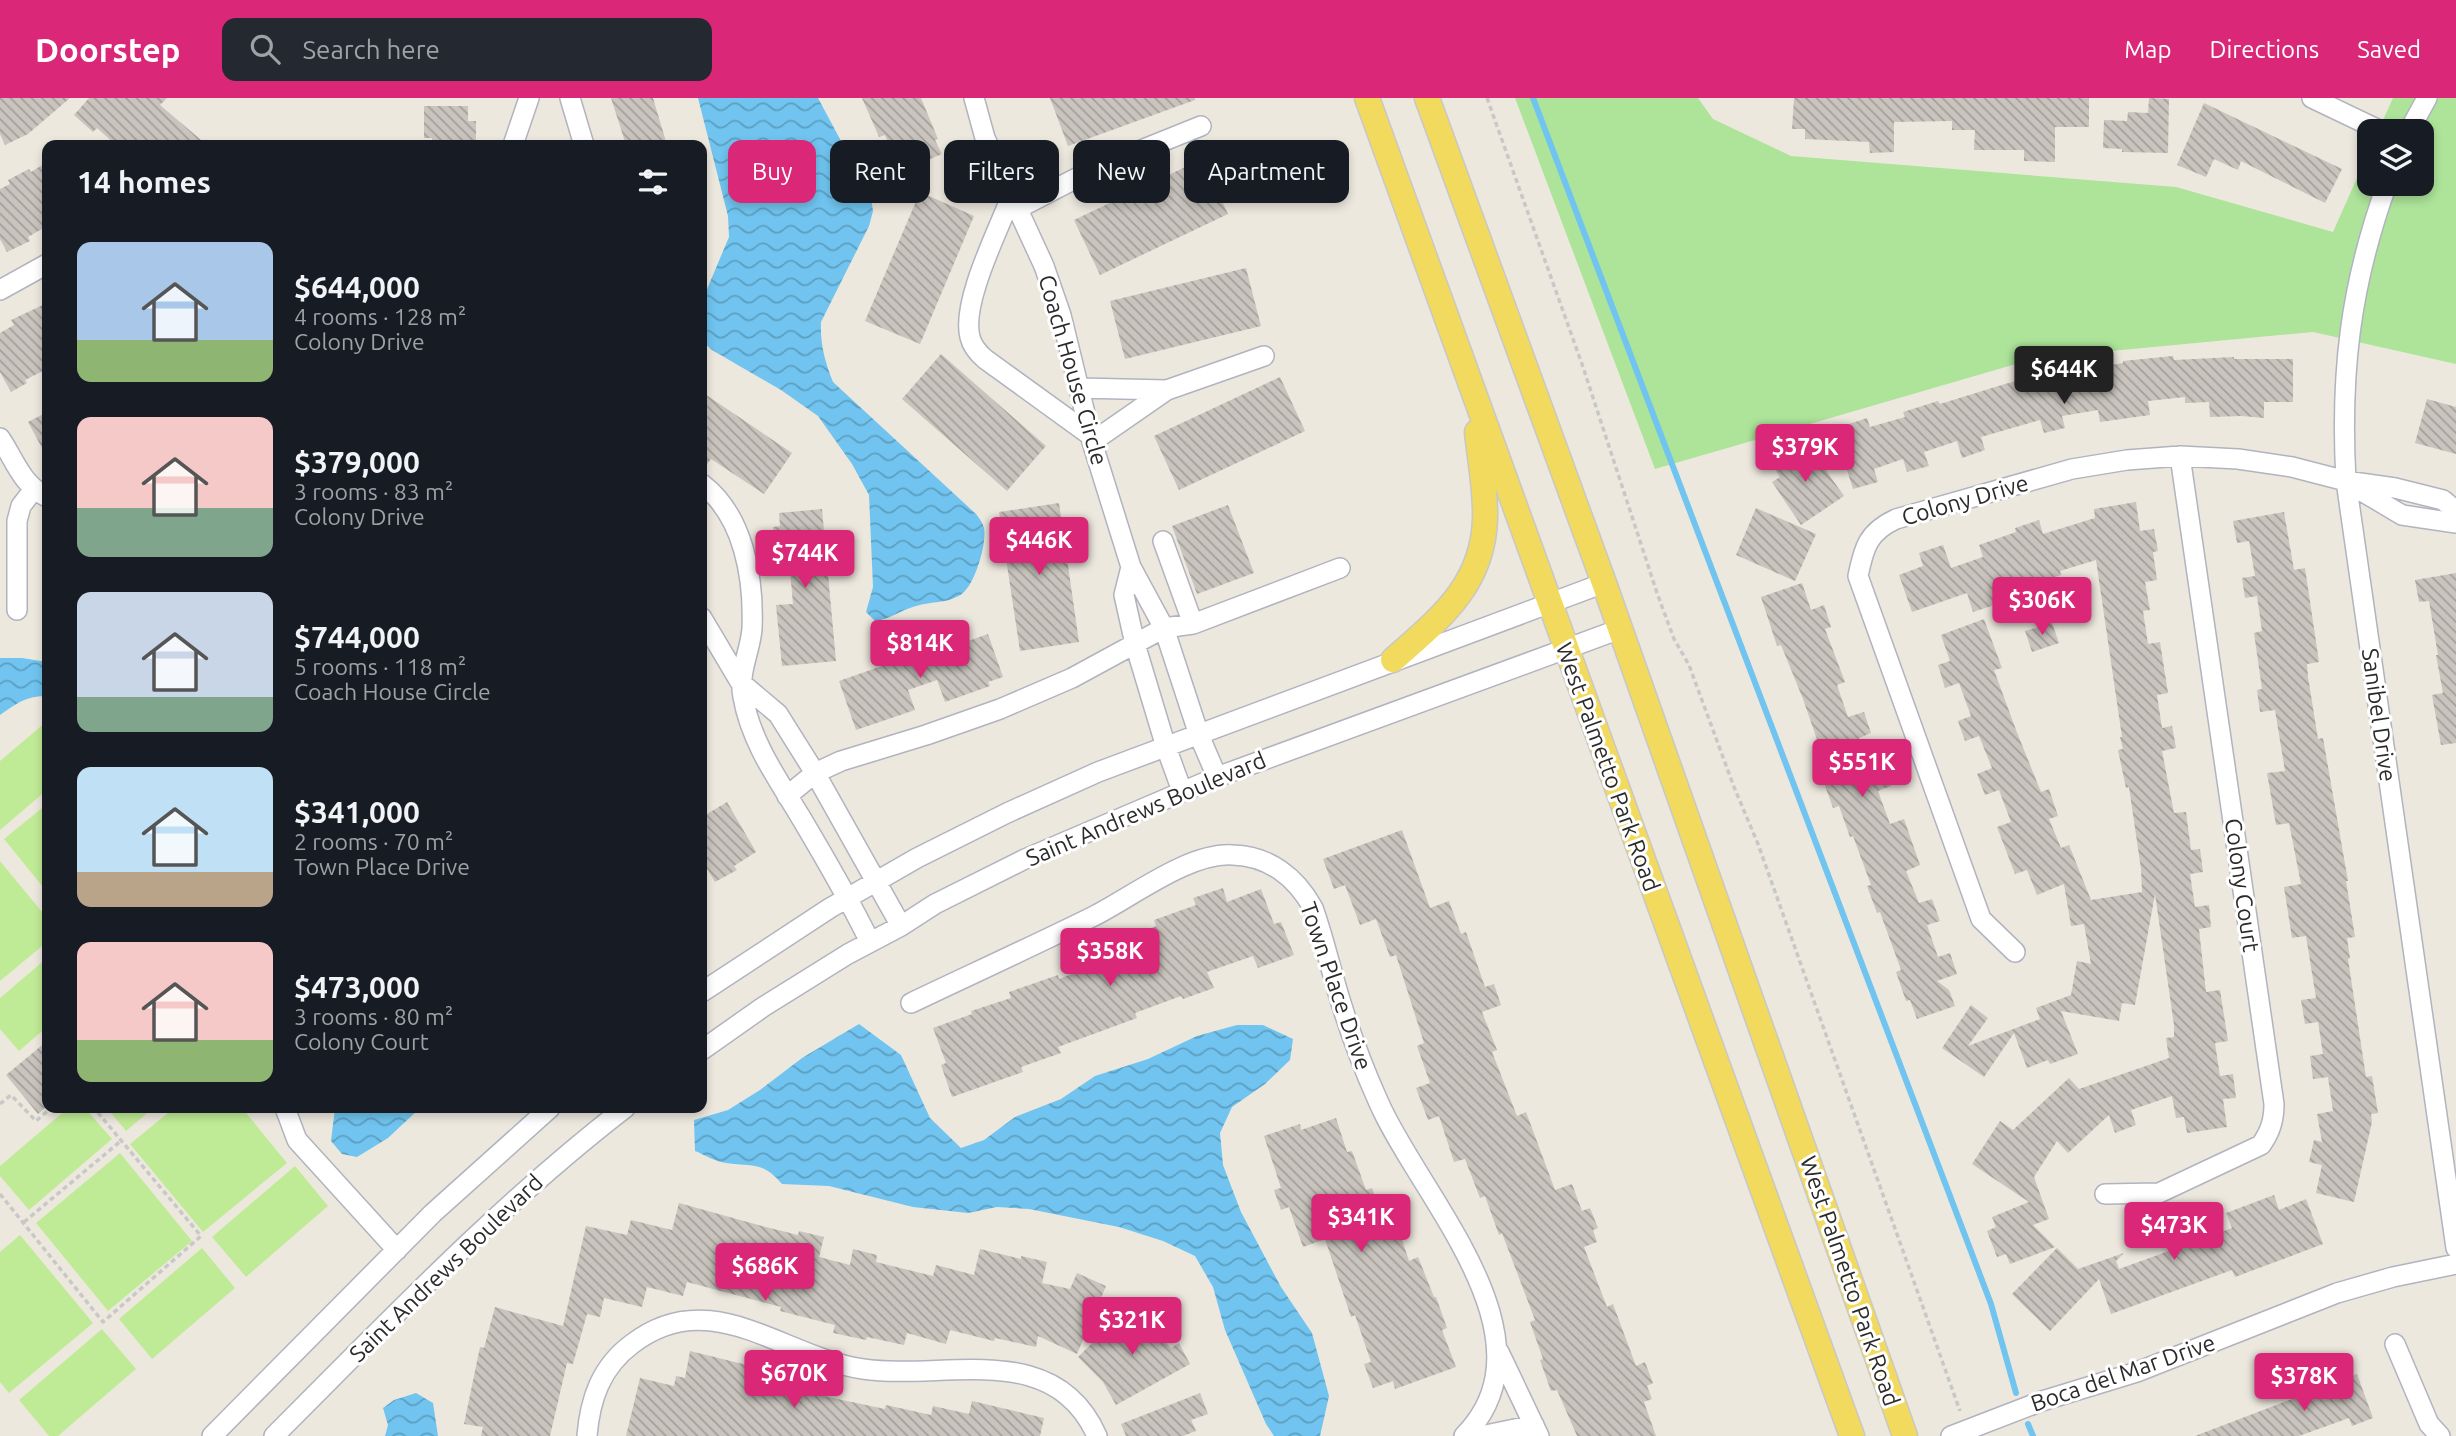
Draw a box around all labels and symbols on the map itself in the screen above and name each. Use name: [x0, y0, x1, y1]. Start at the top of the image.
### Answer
street label: Coach House Circle: [1034, 272, 1113, 468]
pin: $644K: [2015, 346, 2113, 406]
pin: $379K: [1756, 424, 1854, 484]
street label: Colony Drive: [1899, 469, 2031, 530]
pin: $446K: [990, 518, 1088, 577]
pin: $744K: [756, 531, 854, 590]
pin: $306K: [1993, 578, 2091, 637]
pin: $814K: [871, 620, 969, 680]
street label: West Palmetto Park Road: [1552, 639, 1665, 894]
street label: Sanibel Drive: [2358, 647, 2401, 783]
pin: $551K: [1813, 740, 1911, 799]
street label: Saint Andrews Boulevard: [1022, 747, 1269, 870]
street label: Colony Court: [2221, 816, 2264, 953]
street label: Town Place Drive: [1296, 899, 1377, 1073]
pin: $358K: [1061, 928, 1159, 988]
street label: West Palmetto Park Road: [1796, 1153, 1905, 1409]
street label: Saint Andrews Boulevard: [344, 1169, 547, 1366]
pin: $341K: [1312, 1194, 1410, 1254]
pin: $473K: [2125, 1202, 2223, 1262]
pin: $686K: [716, 1244, 814, 1303]
pin: $321K: [1083, 1298, 1181, 1357]
street label: Boca del Mar Drive: [2027, 1329, 2218, 1416]
pin: $670K: [745, 1350, 843, 1410]
pin: $378K: [2255, 1354, 2353, 1413]

